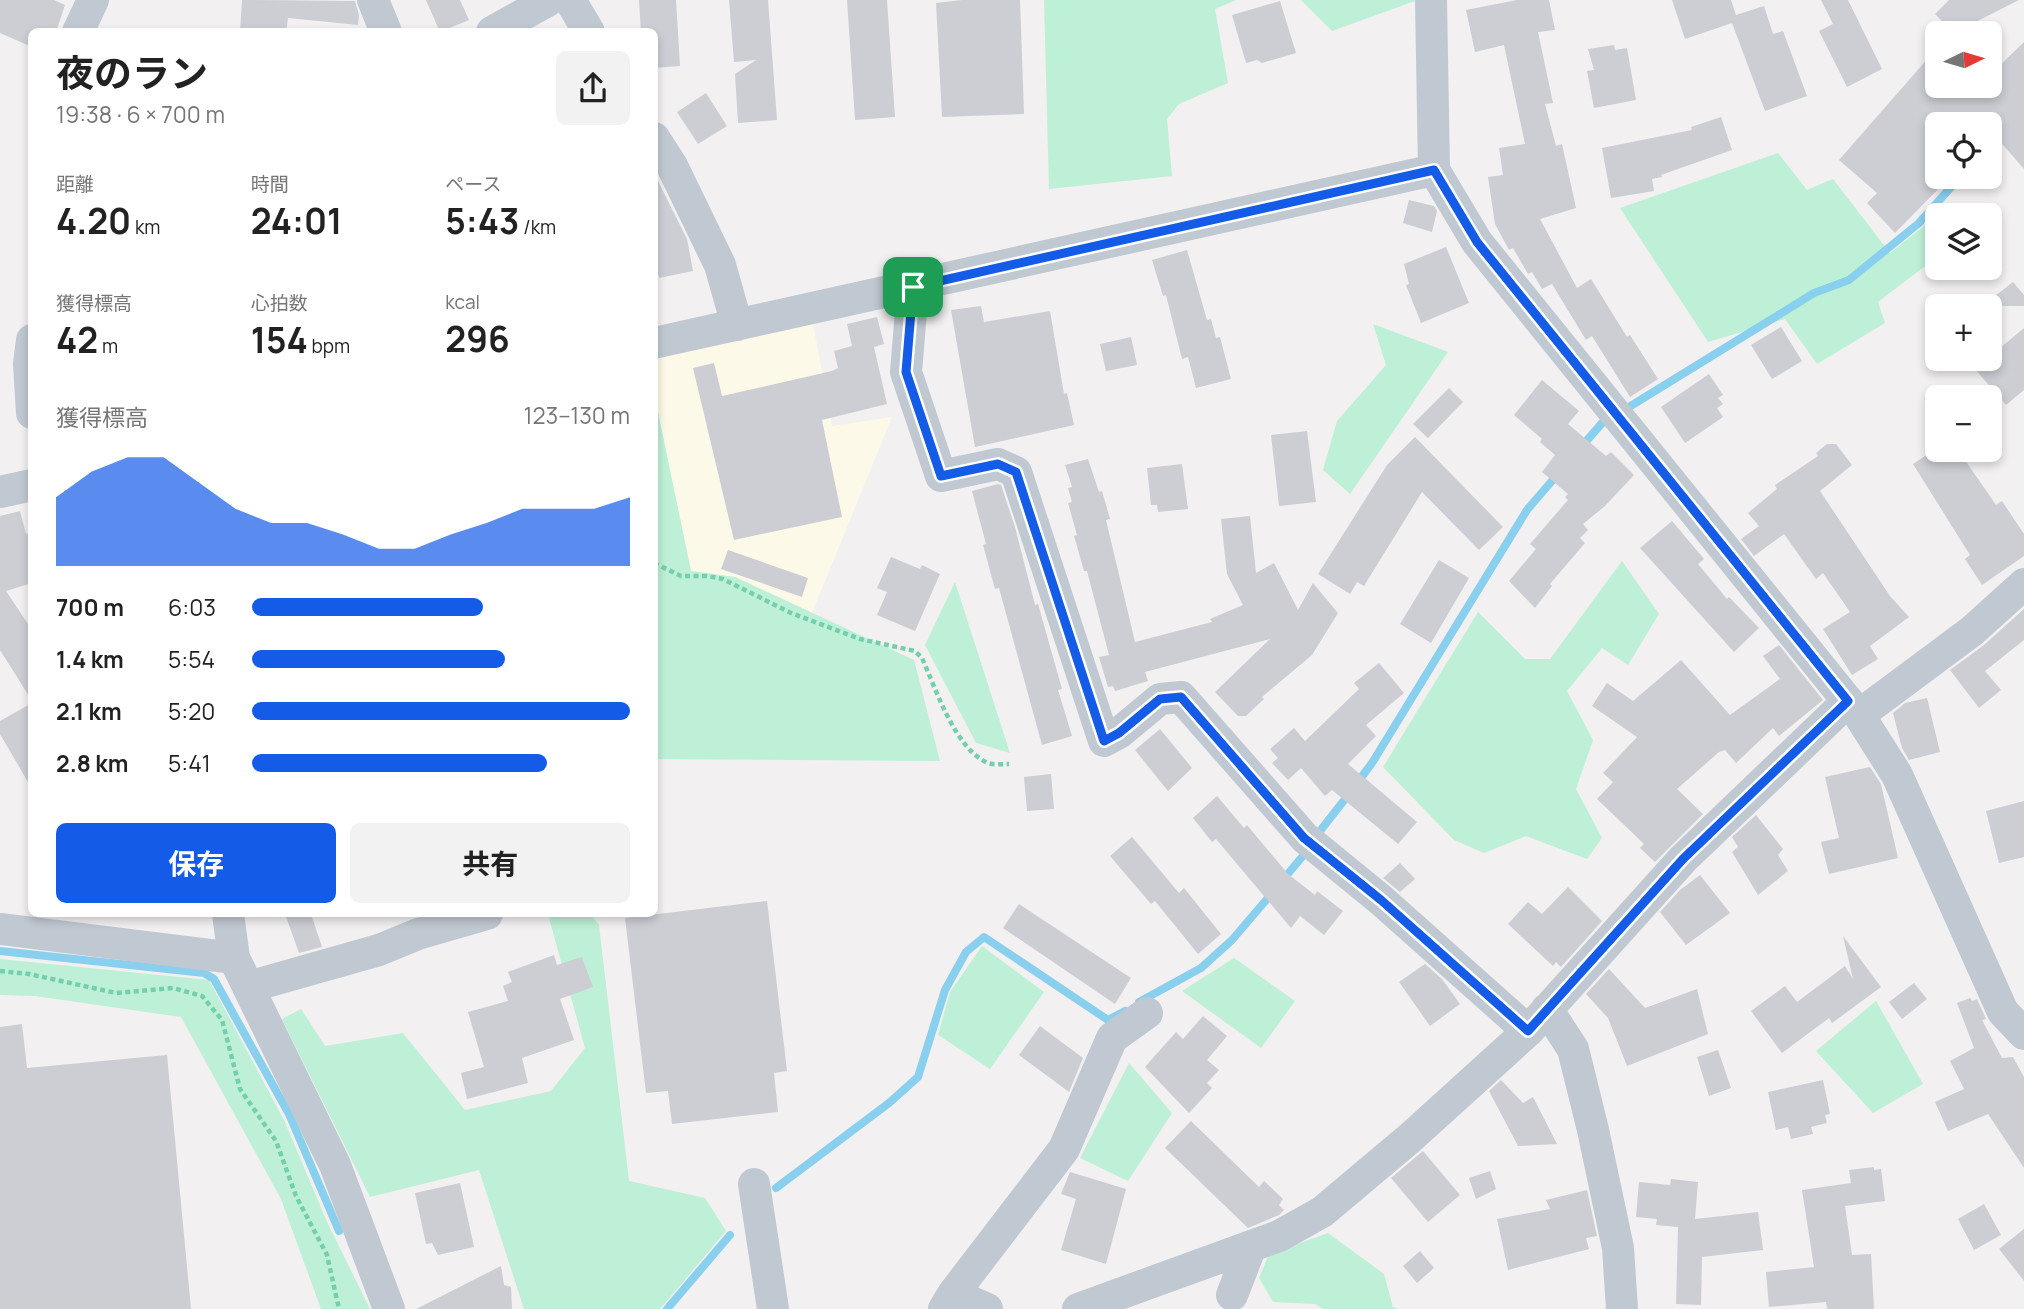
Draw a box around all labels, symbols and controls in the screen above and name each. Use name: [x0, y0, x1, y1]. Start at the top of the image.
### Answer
north arrow: [1925, 21, 2002, 98]
map controls: [1925, 21, 2002, 462]
text: 夜のラン: [56, 46, 208, 98]
button: share: [556, 51, 630, 125]
text: 19:38 · 6 × 700 m: [56, 98, 225, 130]
button: locate: [1925, 112, 2002, 189]
text: 距離: [56, 171, 94, 197]
text: 時間: [251, 171, 289, 197]
text: ペース: [445, 171, 501, 197]
text: 4.20: [56, 197, 131, 245]
text: 24:01: [251, 197, 342, 245]
text: 5:43: [445, 197, 519, 245]
button: layers: [1925, 203, 2002, 280]
text: km: [131, 214, 160, 240]
text: /km: [519, 214, 556, 240]
pin: [883, 257, 943, 317]
icon: arrive: [894, 268, 932, 306]
text: kcal: [445, 289, 480, 315]
text: 獲得標高: [56, 290, 132, 316]
text: 心拍数: [251, 290, 308, 316]
button: +: [1925, 294, 2002, 371]
text: 296: [445, 315, 510, 363]
text: 42: [56, 316, 98, 364]
text: 154: [251, 316, 308, 364]
text: m: [98, 333, 118, 359]
text: bpm: [308, 333, 350, 359]
button: −: [1925, 385, 2002, 462]
text: 123–130 m: [523, 399, 630, 431]
text: 獲得標高: [56, 401, 148, 433]
text: 700 m: [56, 591, 124, 623]
text: 6:03: [168, 591, 216, 623]
text: 1.4 km: [56, 643, 124, 675]
text: 5:54: [168, 643, 215, 675]
text: 2.1 km: [56, 695, 122, 727]
text: 5:20: [168, 695, 215, 727]
text: 2.8 km: [56, 747, 128, 779]
text: 5:41: [168, 747, 211, 779]
button: 保存: [56, 823, 336, 903]
button: 共有: [350, 823, 630, 903]

